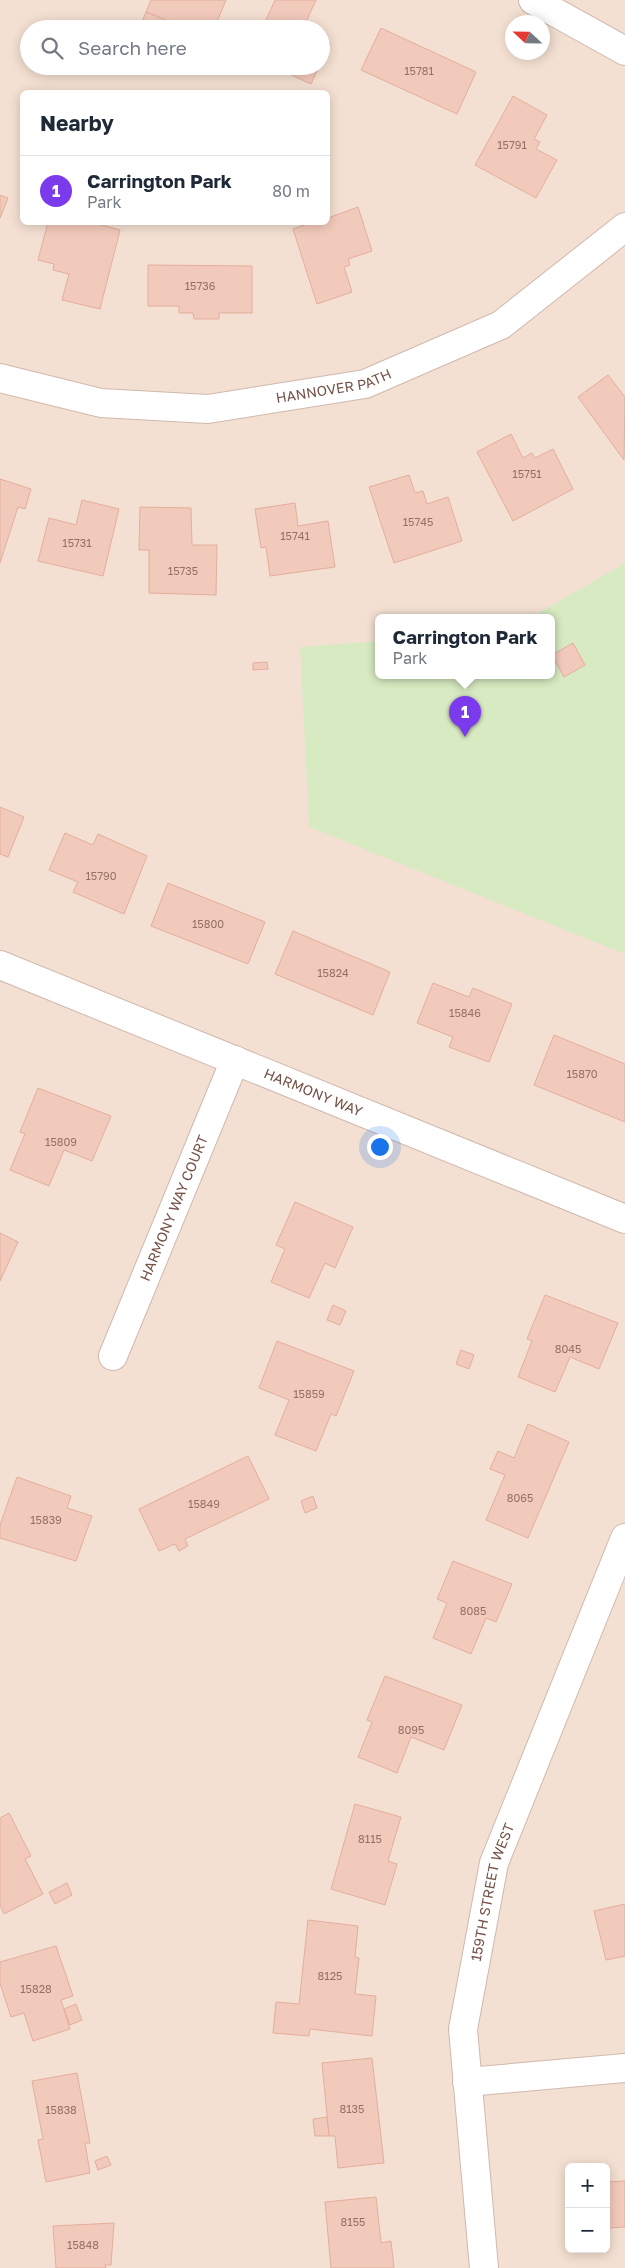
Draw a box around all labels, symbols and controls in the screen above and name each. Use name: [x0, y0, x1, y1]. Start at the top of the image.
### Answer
north arrow: [505, 15, 550, 60]
search box: [20, 20, 330, 75]
icon: search: [38, 34, 66, 62]
text: Search here: [78, 36, 187, 59]
house number: 15781: [404, 64, 434, 77]
text: Nearby: [40, 110, 114, 136]
house number: 15791: [497, 138, 527, 151]
text: Carrington Park: [87, 169, 232, 192]
text: 1: [52, 181, 60, 201]
text: 80 m: [272, 181, 310, 201]
text: Park: [87, 192, 122, 212]
house number: 15736: [185, 279, 216, 292]
street label: HANNOVER PATH: [274, 365, 394, 406]
house number: 15751: [512, 467, 542, 480]
house number: 15745: [403, 515, 433, 528]
house number: 15741: [280, 529, 310, 542]
house number: 15731: [62, 536, 92, 549]
house number: 15735: [168, 564, 198, 577]
popup: [375, 614, 555, 679]
text: Carrington Park: [393, 625, 537, 648]
text: Park: [393, 648, 427, 668]
pin: 1: [449, 696, 481, 737]
house number: 15790: [85, 869, 117, 882]
house number: 15800: [192, 917, 224, 930]
house number: 15824: [317, 966, 349, 979]
house number: 15846: [449, 1006, 481, 1019]
street label: HARMONY WAY: [262, 1064, 365, 1119]
house number: 15870: [566, 1067, 598, 1080]
street label: HARMONY WAY COURT: [136, 1132, 211, 1283]
your location: [367, 1134, 393, 1160]
house number: 15809: [45, 1135, 77, 1148]
house number: 8045: [555, 1342, 581, 1355]
house number: 15859: [293, 1387, 325, 1400]
house number: 8065: [507, 1491, 533, 1504]
house number: 15849: [188, 1497, 220, 1510]
house number: 15839: [30, 1513, 62, 1526]
house number: 8085: [460, 1604, 486, 1617]
house number: 8095: [398, 1723, 424, 1736]
street label: 159TH STREET WEST: [467, 1820, 517, 1963]
house number: 8115: [358, 1832, 382, 1845]
house number: 8125: [318, 1969, 342, 1982]
house number: 15828: [20, 1982, 52, 1995]
house number: 8135: [340, 2102, 364, 2115]
house number: 15838: [45, 2103, 77, 2116]
map controls: [565, 2163, 610, 2253]
button: +: [565, 2163, 610, 2208]
button: −: [565, 2208, 610, 2253]
house number: 8155: [341, 2215, 365, 2228]
house number: 15848: [67, 2238, 99, 2251]

